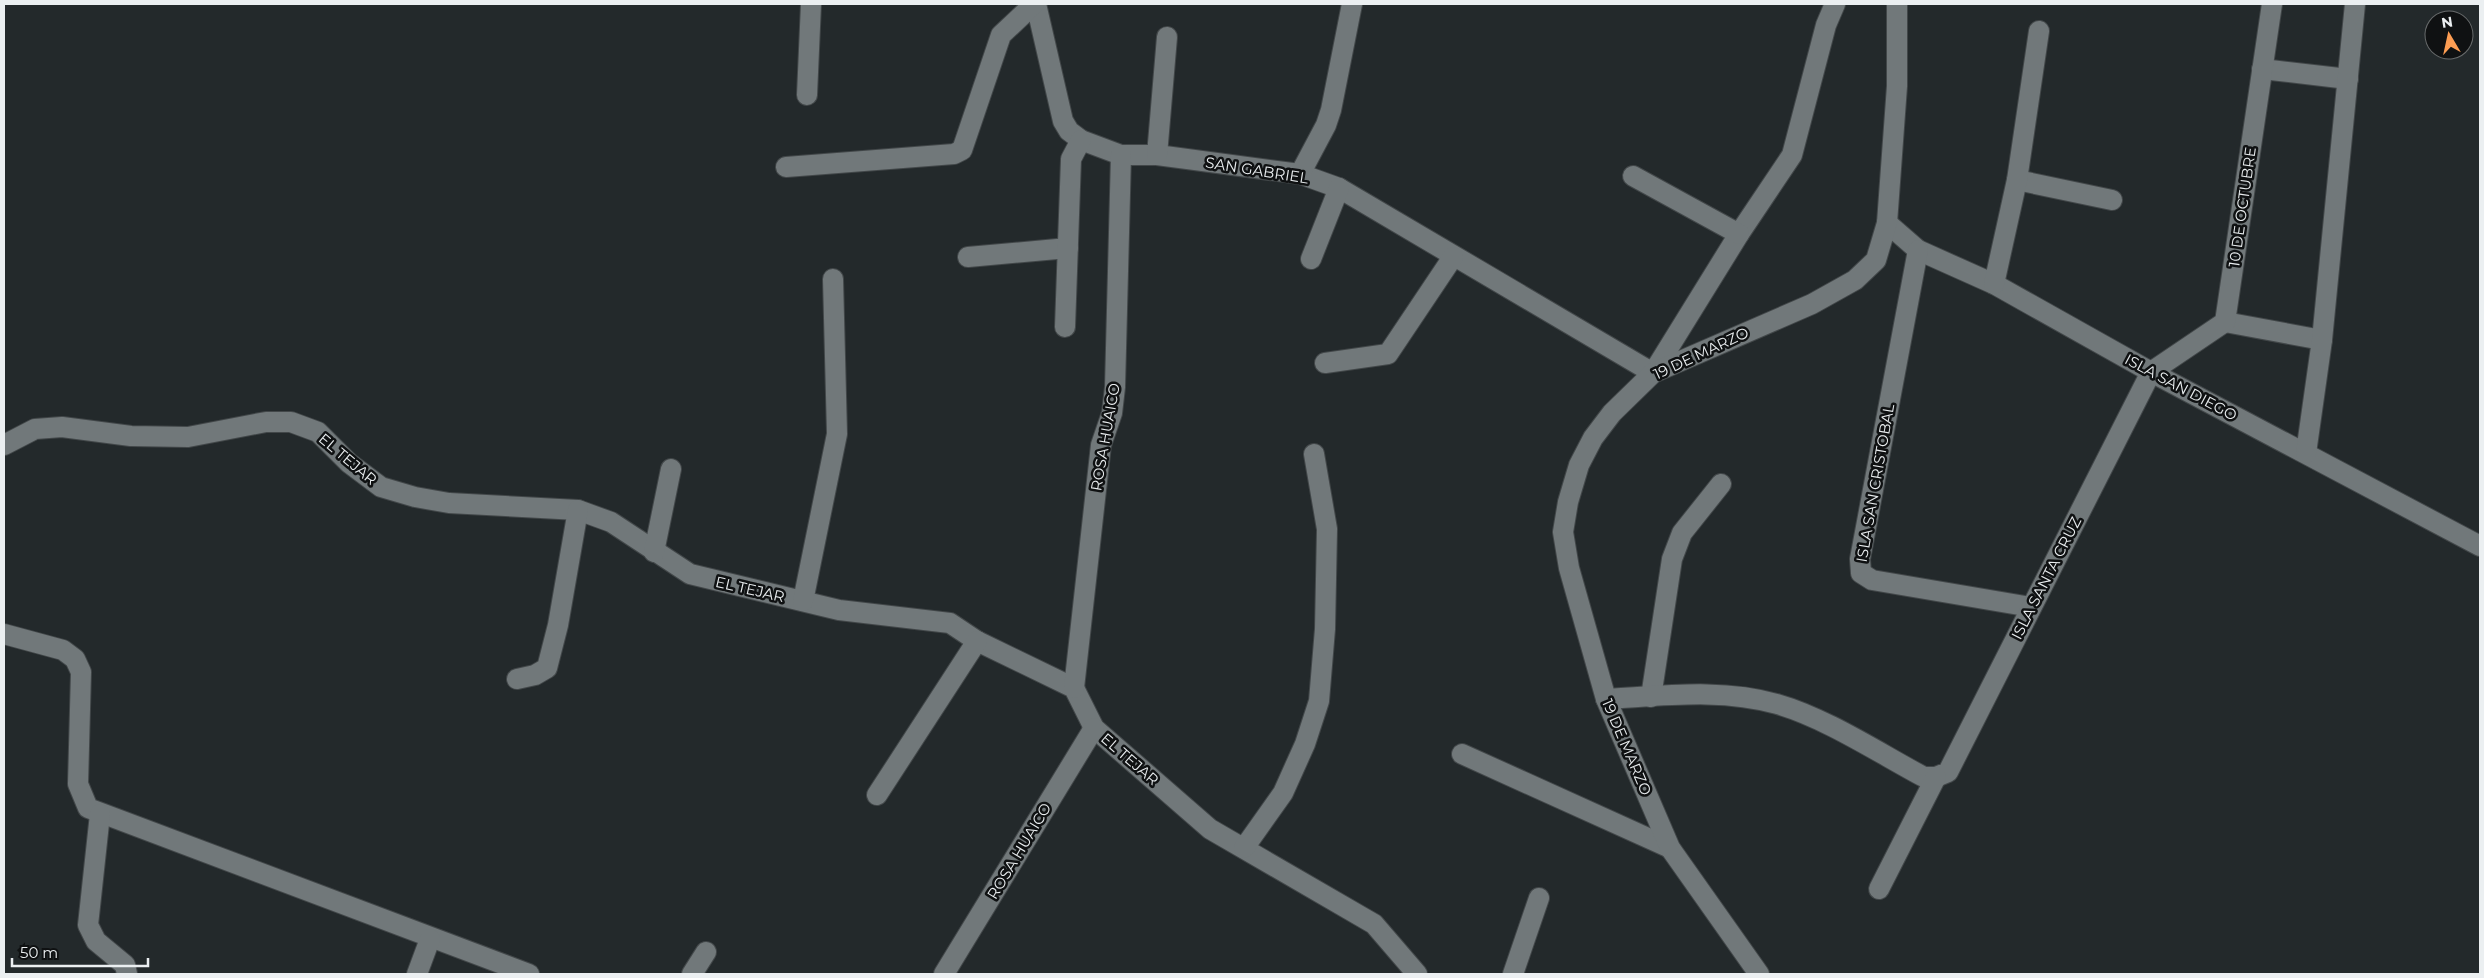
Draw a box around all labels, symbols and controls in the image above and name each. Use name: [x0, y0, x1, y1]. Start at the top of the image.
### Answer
north arrow: [2424, 10, 2474, 60]
text: N: [2440, 12, 2454, 32]
street label: 10 DE OCTUBRE: [2224, 146, 2260, 268]
street label: SAN GABRIEL: [1204, 152, 1310, 188]
street label: 19 DE MARZO: [1650, 323, 1752, 383]
street label: ISLA SAN DIEGO: [2122, 349, 2240, 425]
street label: ROSA HUAICO: [1086, 382, 1124, 492]
street label: ISLA SAN CRISTOBAL: [1852, 402, 1898, 564]
street label: EL TEJAR: [315, 429, 381, 489]
street label: ISLA SANTA CRUZ: [2007, 513, 2085, 643]
street label: EL TEJAR: [714, 572, 787, 606]
street label: 19 DE MARZO: [1598, 696, 1656, 798]
street label: EL TEJAR: [1097, 729, 1163, 789]
street label: ROSA HUAICO: [983, 799, 1055, 903]
scale bar: [12, 936, 149, 968]
text: 50 m: [20, 943, 58, 962]

